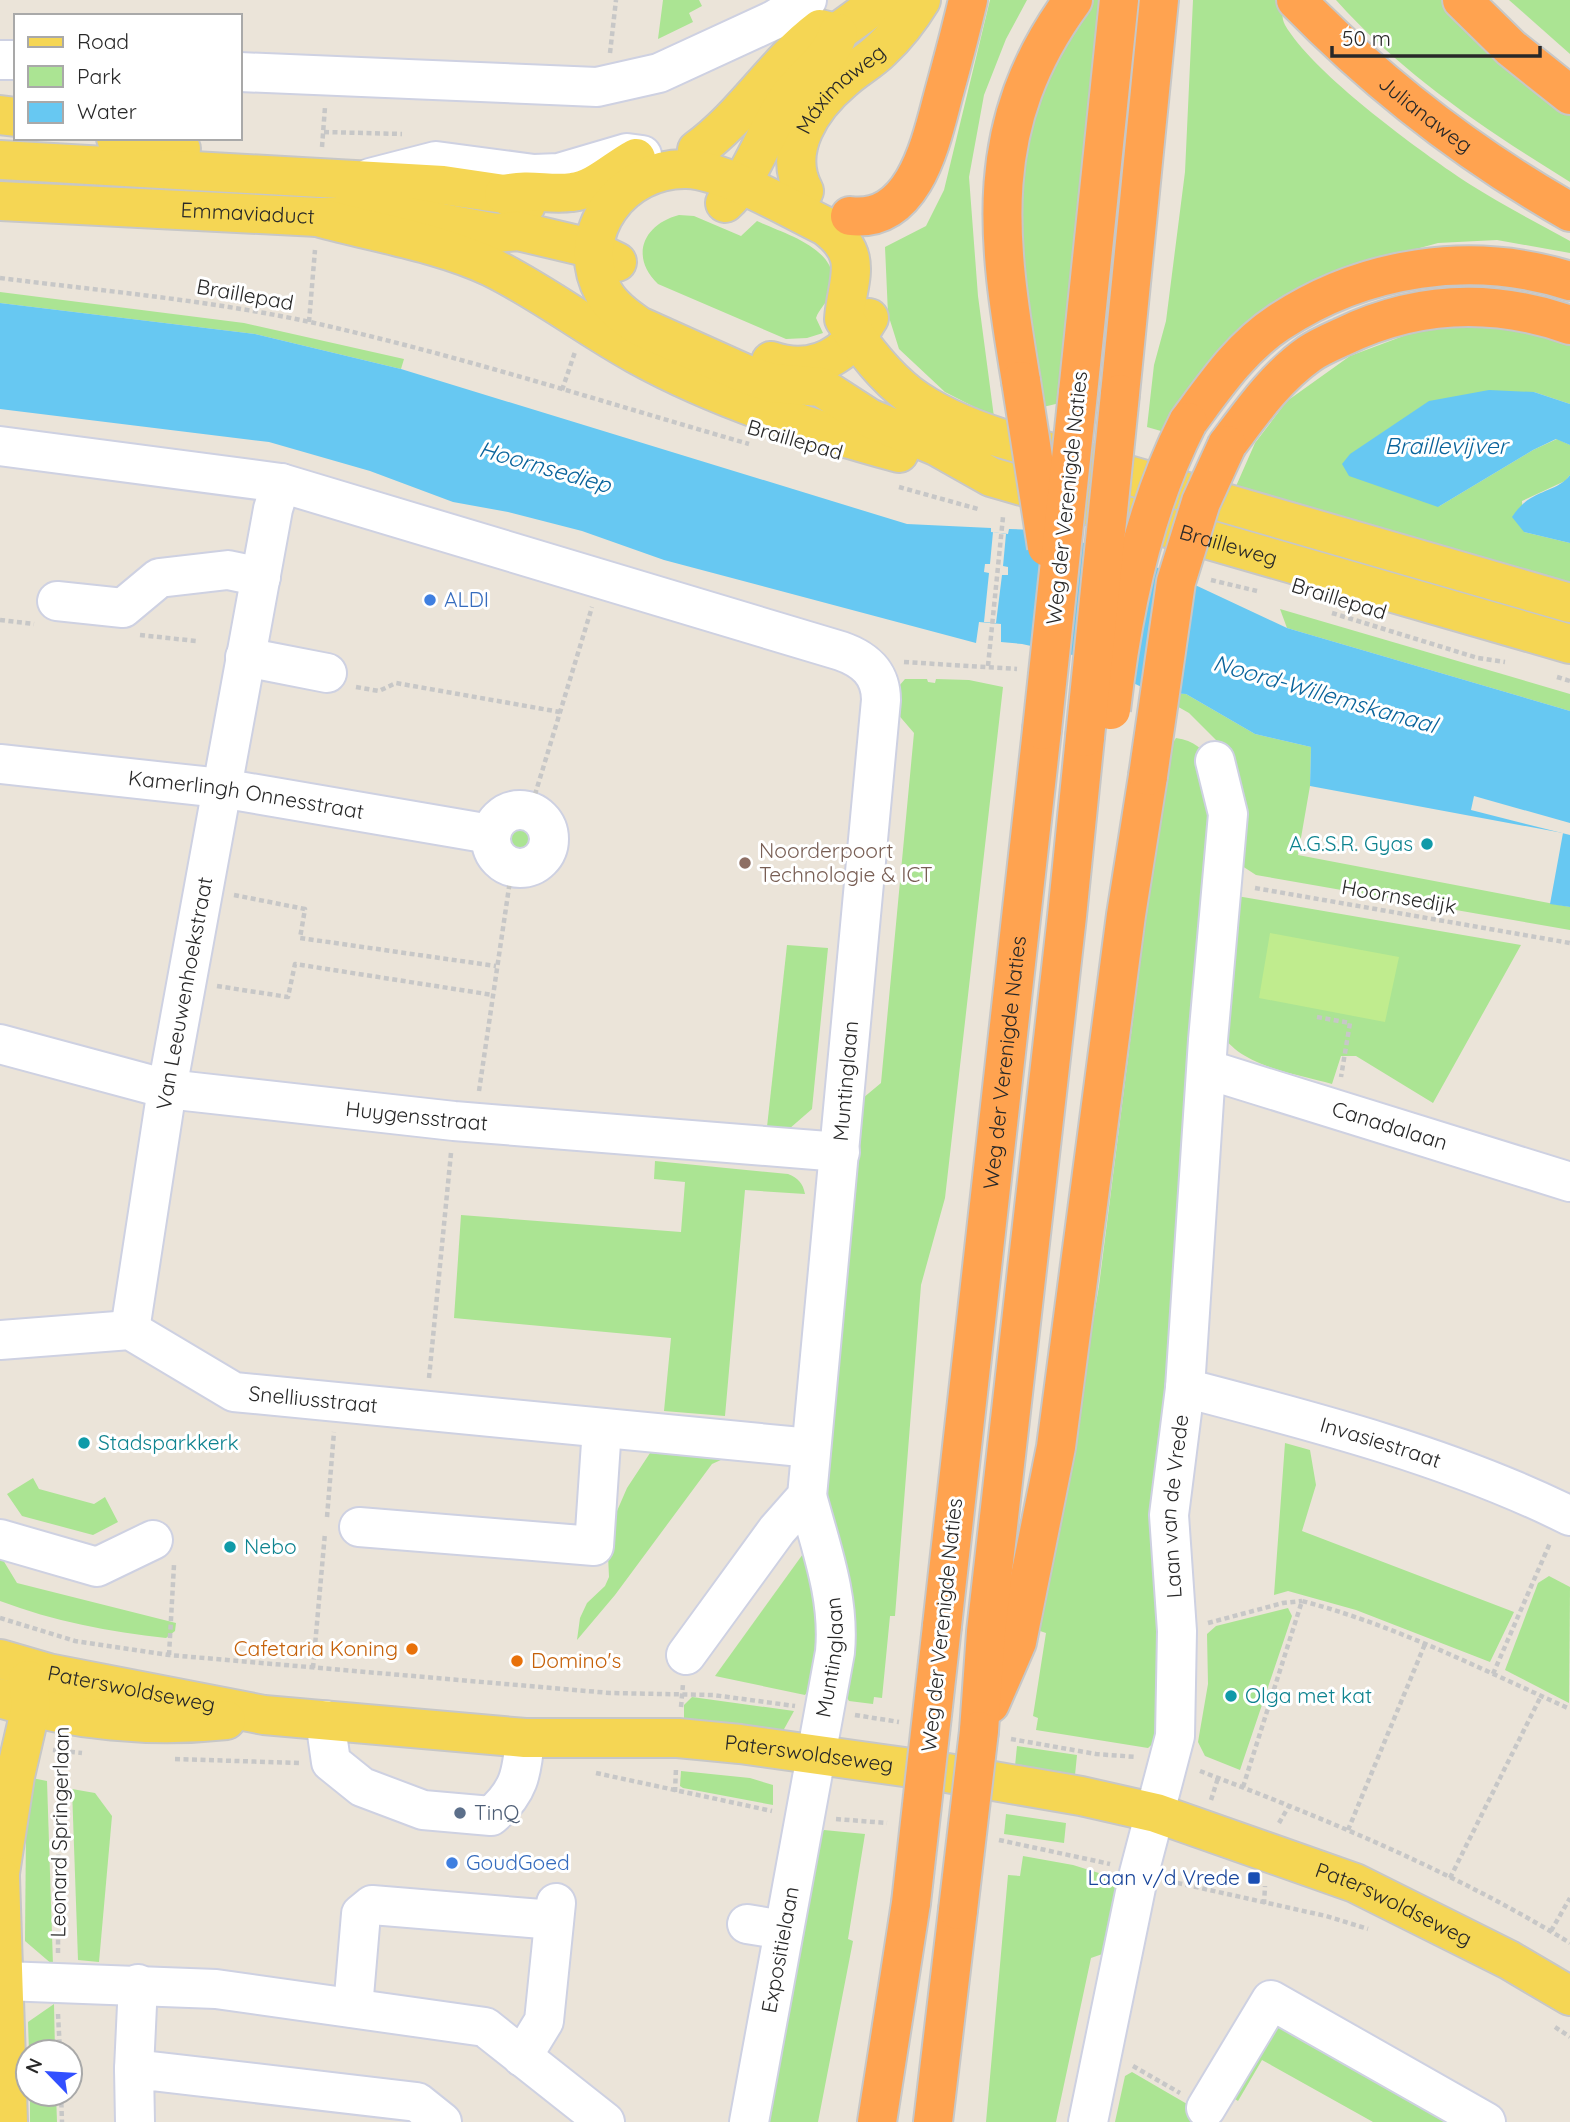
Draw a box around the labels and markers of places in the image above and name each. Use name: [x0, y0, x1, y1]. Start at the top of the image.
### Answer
place label: ALDI: [444, 586, 489, 612]
marker: ALDI: [422, 592, 438, 608]
place label: A.G.S.R. Gyas: [1289, 830, 1413, 856]
marker: A.G.S.R. Gyas: [1419, 836, 1435, 852]
place label: Noorderpoort Technologie & ICT: [759, 837, 933, 887]
marker: Noorderpoort Technologie & ICT: [737, 855, 753, 871]
place label: Stadsparkkerk: [98, 1429, 239, 1455]
marker: Stadsparkkerk: [76, 1435, 92, 1451]
place label: Nebo: [244, 1533, 297, 1559]
marker: Nebo: [222, 1539, 238, 1555]
place label: Cafetaria Koning: [234, 1635, 398, 1661]
marker: Cafetaria Koning: [404, 1641, 420, 1657]
place label: Domino's: [531, 1647, 621, 1673]
marker: Domino's: [509, 1653, 525, 1669]
place label: Olga met kat: [1245, 1682, 1372, 1708]
marker: Olga met kat: [1223, 1688, 1239, 1704]
place label: TinQ: [474, 1799, 520, 1825]
marker: TinQ: [452, 1805, 468, 1821]
place label: GoudGoed: [466, 1849, 570, 1875]
marker: GoudGoed: [444, 1855, 460, 1871]
place label: Laan v/d Vrede: [1087, 1864, 1240, 1890]
marker: Laan v/d Vrede: [1246, 1870, 1262, 1886]

